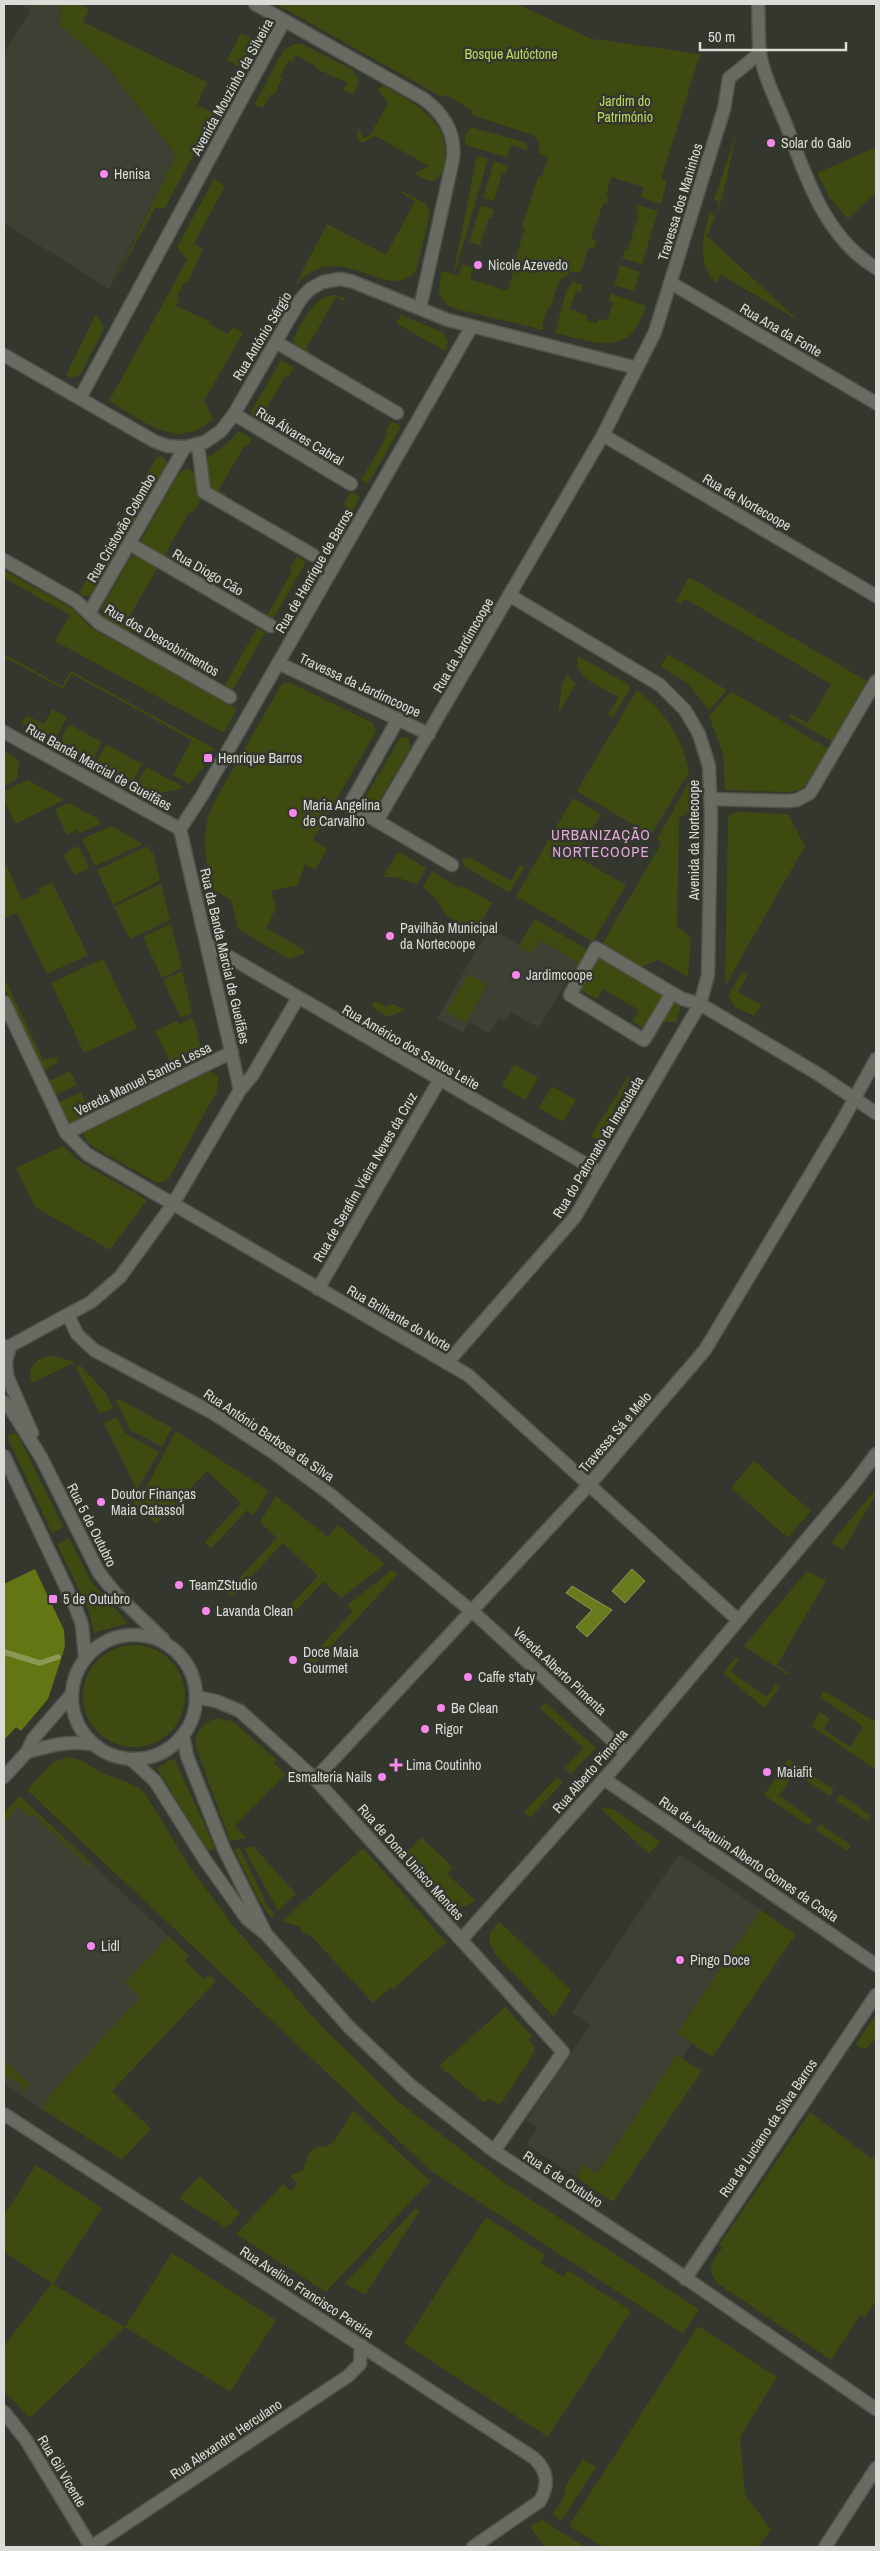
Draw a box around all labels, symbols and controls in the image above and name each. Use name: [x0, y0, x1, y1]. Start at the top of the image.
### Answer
street label: Avenida Mouzinho da Silveira: [186, 15, 277, 159]
scale bar: [700, 20, 846, 52]
text: 50 m: [708, 26, 735, 47]
park label: Bosque Autóctone: [464, 45, 558, 63]
park label: Jardim do Património: [597, 92, 653, 126]
place label: Solar do Galo: [781, 134, 851, 152]
marker: Solar do Galo: [765, 137, 777, 149]
street label: Travessa dos Maninhos: [654, 141, 707, 263]
place label: Henisa: [114, 165, 151, 183]
marker: Henisa: [98, 168, 110, 180]
place label: Nicole Azevedo: [488, 256, 568, 274]
marker: Nicole Azevedo: [472, 259, 484, 271]
street label: Rua António Sérgio: [228, 288, 296, 384]
street label: Rua Ana da Fonte: [737, 299, 825, 361]
street label: Rua Álvares Cabral: [253, 403, 347, 469]
street label: Rua da Nortecoope: [699, 469, 795, 535]
street label: Rua Cristovão Colombo: [83, 470, 159, 586]
street label: Rua de Henrique de Barros: [271, 505, 357, 636]
street label: Rua Diogo Cão: [169, 544, 247, 600]
street label: Rua da Jardimcoope: [429, 594, 497, 696]
street label: Rua dos Descobrimentos: [101, 600, 223, 680]
street label: Travessa da Jardimcoope: [296, 649, 424, 721]
street label: Rua Banda Marcial de Gueifães: [23, 719, 175, 815]
place label: Henrique Barros: [218, 749, 302, 767]
marker: Henrique Barros: [202, 752, 214, 764]
street label: Avenida da Nortecoope: [685, 780, 703, 901]
place label: Maria Angelina de Carvalho: [303, 796, 381, 830]
marker: Maria Angelina de Carvalho: [287, 807, 299, 819]
district label: URBANIZAÇÃO NORTECOOPE: [551, 824, 651, 862]
street label: Rua da Banda Marcial de Gueifães: [196, 866, 254, 1046]
place label: Pavilhão Municipal da Nortecoope: [400, 919, 498, 953]
marker: Pavilhão Municipal da Nortecoope: [384, 930, 396, 942]
place label: Jardimcoope: [526, 966, 592, 984]
marker: Jardimcoope: [510, 969, 522, 981]
street label: Rua Américo dos Santos Leite: [339, 1000, 483, 1094]
street label: Vereda Manuel Santos Lessa: [72, 1038, 215, 1120]
street label: Rua do Patronato da Imaculada: [549, 1072, 648, 1221]
street label: Rua de Serafim Vieira Neves da Cruz: [309, 1089, 421, 1265]
street label: Rua Brilhante do Norte: [344, 1281, 454, 1355]
street label: Rua António Barbosa da Silva: [200, 1385, 338, 1486]
street label: Travessa Sá e Melo: [575, 1388, 655, 1476]
street label: Rua 5 de Outubro: [63, 1480, 121, 1570]
place label: Doutor Finanças Maia Catassol: [111, 1485, 196, 1519]
marker: Doutor Finanças Maia Catassol: [95, 1496, 107, 1508]
place label: TeamZStudio: [189, 1576, 257, 1594]
marker: TeamZStudio: [173, 1579, 185, 1591]
place label: 5 de Outubro: [63, 1590, 130, 1608]
marker: 5 de Outubro: [47, 1593, 59, 1605]
place label: Lavanda Clean: [216, 1602, 293, 1620]
marker: Lavanda Clean: [200, 1605, 212, 1617]
street label: Vereda Alberto Pimenta: [510, 1623, 611, 1719]
place label: Doce Maia Gourmet: [303, 1643, 359, 1677]
marker: Doce Maia Gourmet: [287, 1654, 299, 1666]
place label: Caffe s'taty: [478, 1668, 535, 1686]
marker: Caffe s'taty: [462, 1671, 474, 1683]
place label: Be Clean: [451, 1699, 498, 1717]
marker: Be Clean: [435, 1702, 447, 1714]
place label: Rigor: [435, 1720, 463, 1738]
marker: Rigor: [419, 1723, 431, 1735]
street label: Rua Alberto Pimenta: [548, 1725, 632, 1817]
place label: Lima Coutinho: [406, 1756, 481, 1774]
marker: Lima Coutinho: [390, 1759, 402, 1771]
place label: Maiafit: [777, 1763, 812, 1781]
marker: Maiafit: [761, 1766, 773, 1778]
place label: Esmalteria Nails: [288, 1768, 372, 1786]
marker: Esmalteria Nails: [376, 1771, 388, 1783]
street label: Rua de Joaquim Alberto Gomes da Costa: [656, 1792, 843, 1926]
street label: Rua de Dona Unisco Mendes: [354, 1800, 468, 1924]
place label: Lidl: [101, 1937, 120, 1955]
marker: Lidl: [85, 1940, 97, 1952]
place label: Pingo Doce: [690, 1951, 750, 1969]
marker: Pingo Doce: [674, 1954, 686, 1966]
street label: Rua de Luciano da Silva Barros: [715, 2055, 821, 2200]
street label: Rua 5 de Outubro: [520, 2147, 606, 2211]
street label: Rua Avelino Francisco Pereira: [237, 2242, 378, 2342]
street label: Rua Alexandre Herculano: [167, 2395, 285, 2483]
street label: Rua Gil Vicente: [33, 2432, 91, 2510]

